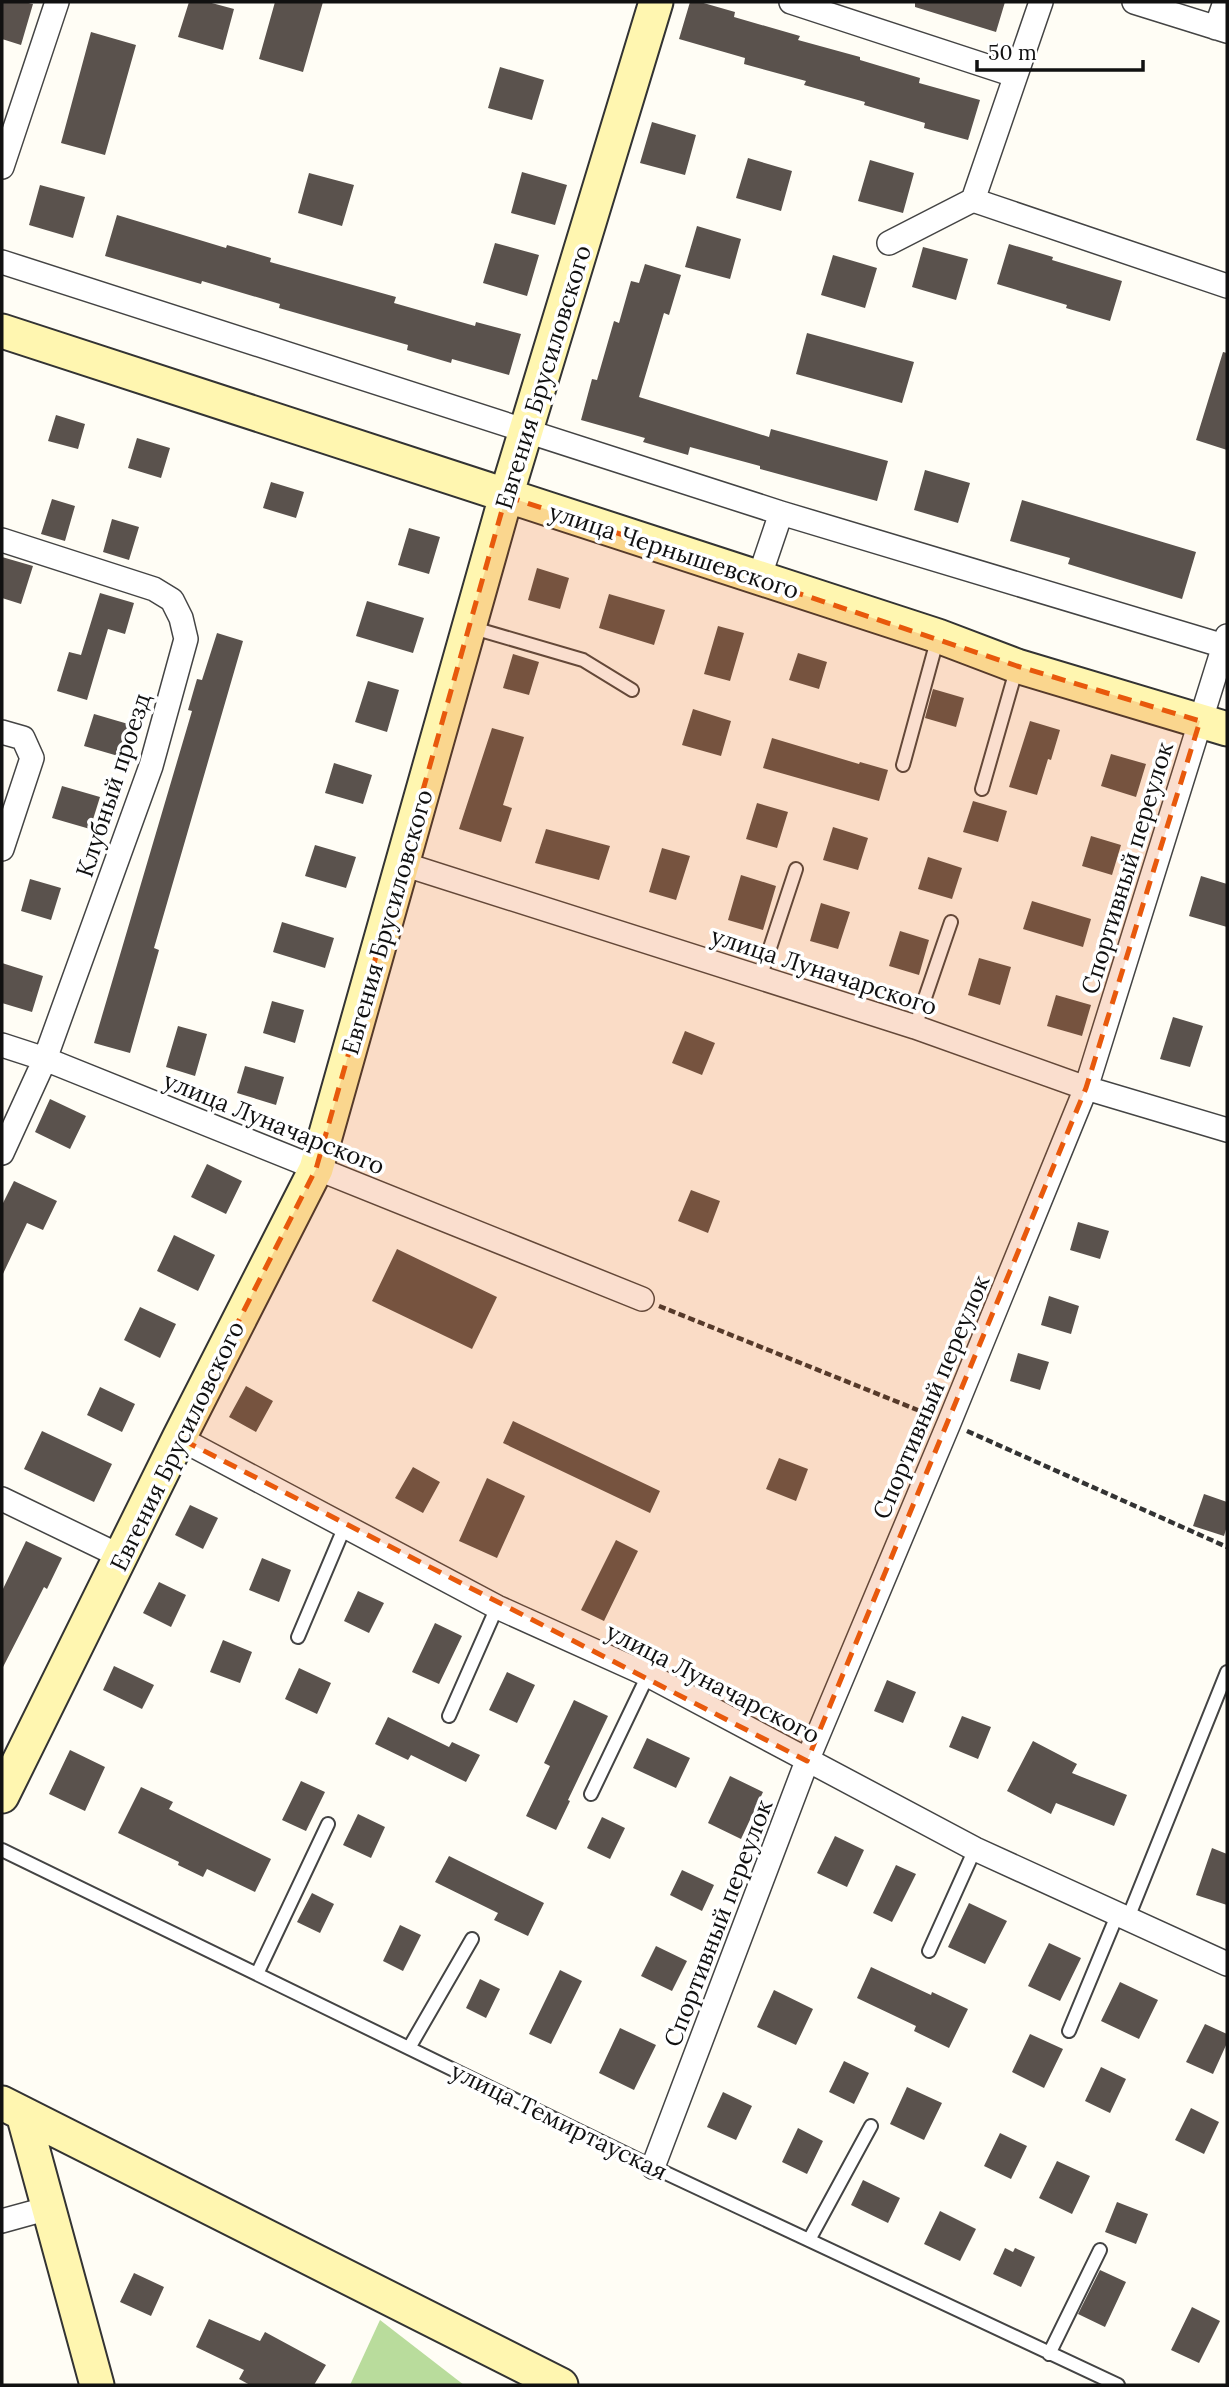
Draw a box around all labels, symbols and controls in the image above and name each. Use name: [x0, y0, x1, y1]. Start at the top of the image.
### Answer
scale bar: [977, 28, 1143, 72]
text: 50 m: [988, 39, 1037, 66]
street label: Евгения Брусиловского: [488, 241, 598, 513]
street label: улица Чернышевского: [545, 496, 803, 606]
street label: Клубный проезд: [69, 689, 157, 881]
street label: Спортивный переулок: [1074, 738, 1180, 998]
street label: Евгения Брусиловского: [334, 786, 440, 1058]
street label: улица Луначарского: [707, 920, 941, 1022]
street label: улица Луначарского: [159, 1064, 389, 1182]
street label: Спортивный переулок: [866, 1270, 997, 1524]
street label: Евгения Брусиловского: [103, 1316, 251, 1576]
street label: улица Луначарского: [601, 1616, 825, 1750]
street label: Спортивный переулок: [657, 1795, 779, 2051]
street label: улица Темиртауская: [446, 2055, 672, 2187]

